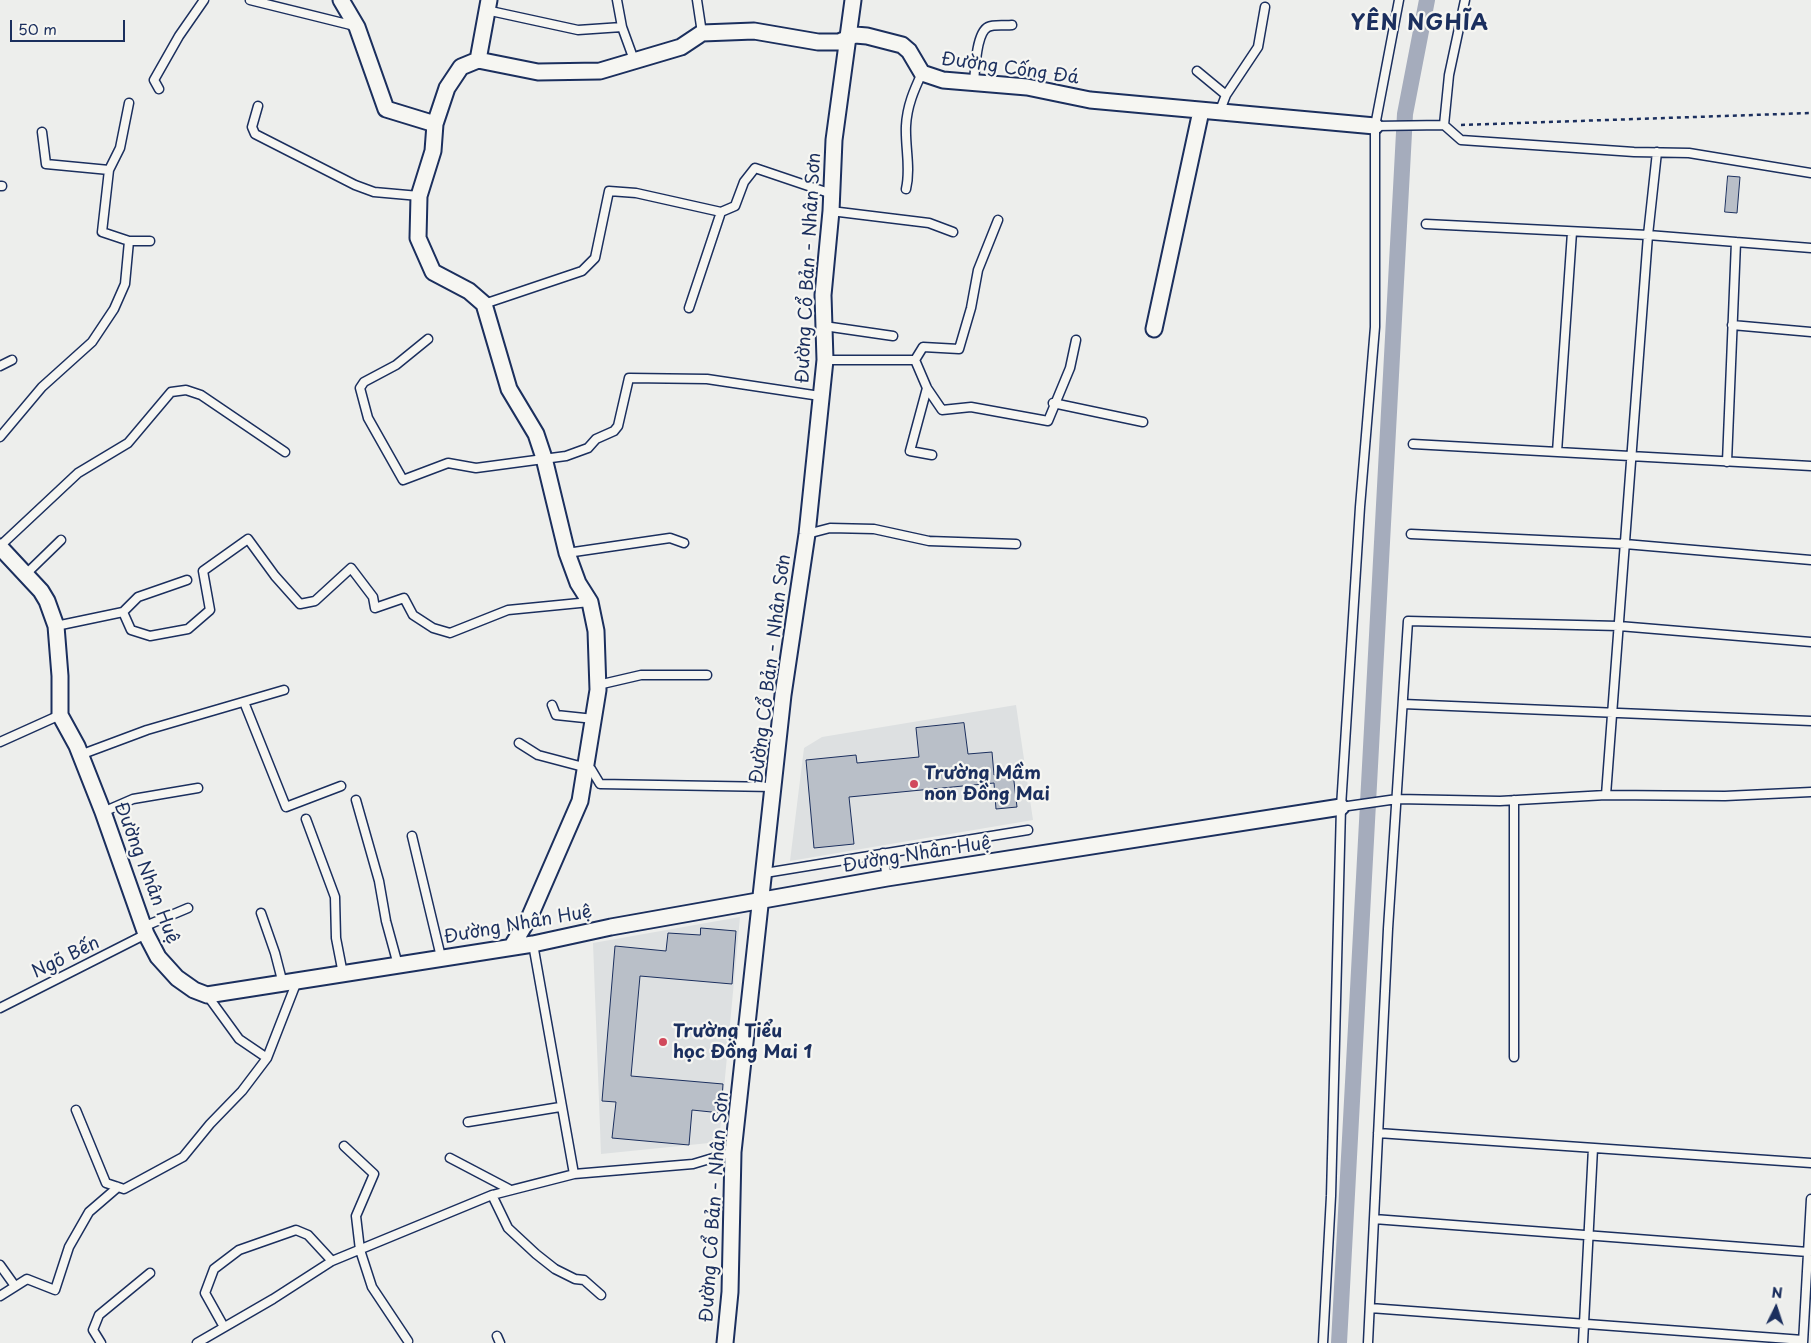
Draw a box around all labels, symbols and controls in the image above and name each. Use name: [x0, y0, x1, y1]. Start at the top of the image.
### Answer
scale bar: [12, 10, 128, 42]
district label: YÊN NGHĨA: [1350, 11, 1490, 37]
text: 50 m: [18, 17, 57, 40]
street label: Đường Cống Đá: [940, 49, 1080, 89]
street label: Đường Cổ Bản - Nhân Sơn: [792, 152, 826, 384]
street label: Đường Cổ Bản - Nhân Sơn: [746, 553, 796, 785]
place label: Trường Mầm non Đồng Mai: [924, 763, 1050, 806]
marker: Trường Mầm non Đồng Mai: [908, 778, 920, 790]
street label: Đường Nhân Huệ: [109, 799, 183, 947]
street label: Đường Nhân Huệ: [841, 833, 993, 877]
street label: Đường Nhân Huệ: [442, 901, 594, 949]
street label: Ngõ Bến: [29, 932, 103, 984]
place label: Trường Tiểu học Đồng Mai 1: [673, 1021, 812, 1064]
marker: Trường Tiểu học Đồng Mai 1: [657, 1036, 669, 1048]
street label: Đường Cổ Bản - Nhân Sơn: [696, 1091, 734, 1323]
text: N: [1771, 1282, 1783, 1303]
north arrow: [1751, 1283, 1801, 1333]

